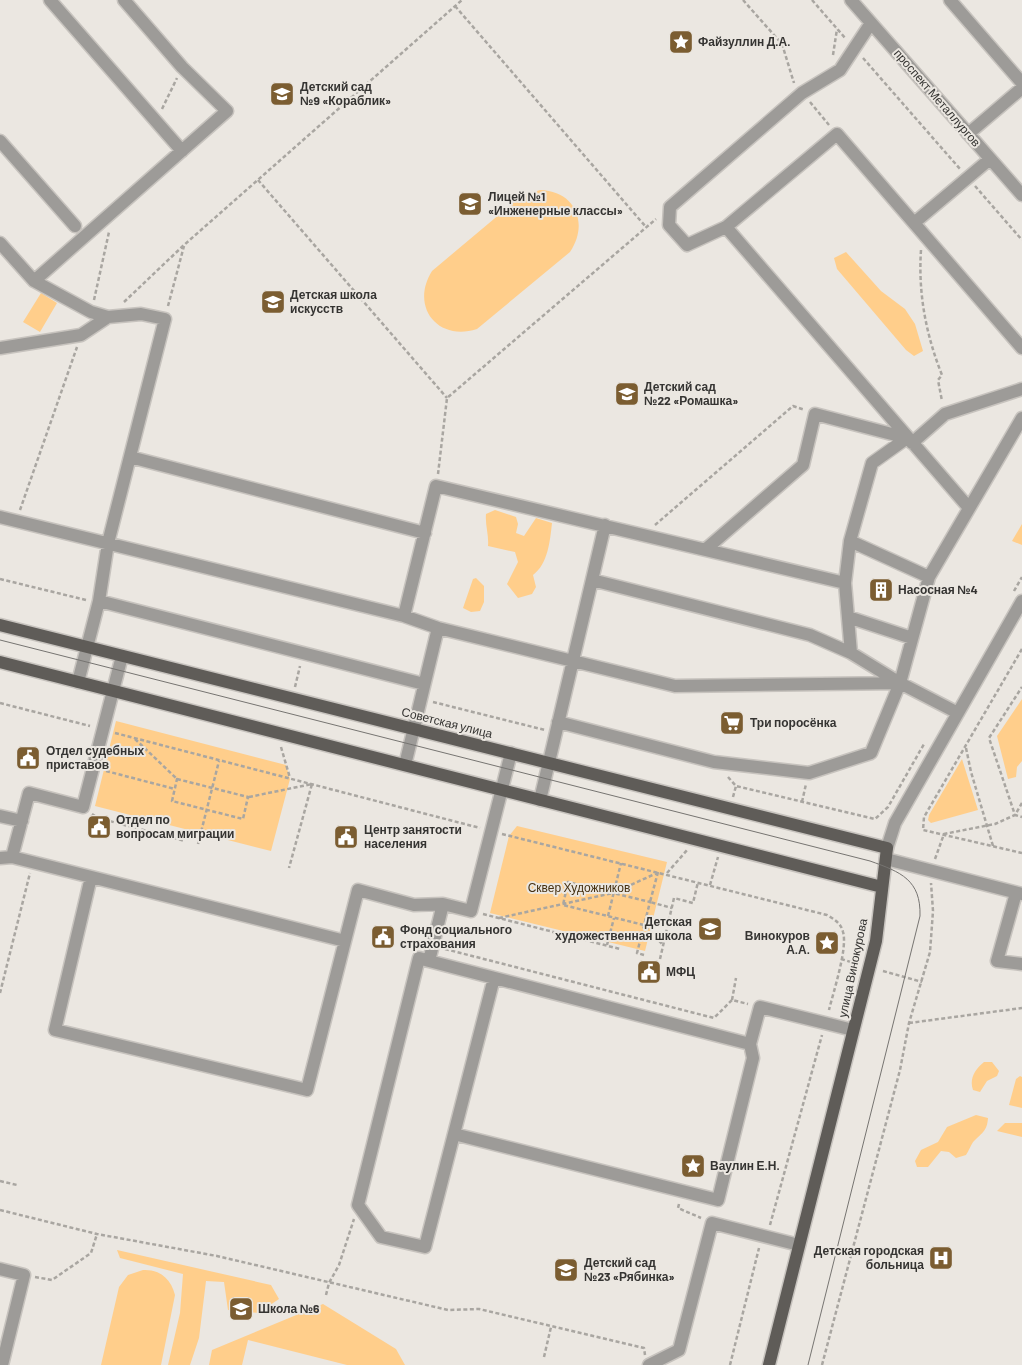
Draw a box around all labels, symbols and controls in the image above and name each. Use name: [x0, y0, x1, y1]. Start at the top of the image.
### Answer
place icon: Файзуллин Д.А.: [668, 29, 694, 55]
place label: Файзуллин Д.А.: [698, 34, 790, 49]
street label: проспект Металлургов: [891, 46, 984, 150]
place label: Детский сад №9 «Кораблик»: [300, 79, 391, 108]
school or university icon: Детский сад №9 «Кораблик»: [269, 81, 295, 107]
place label: Лицей №1 «Инженерные классы»: [488, 189, 623, 218]
school or university icon: Лицей №1 «Инженерные классы»: [457, 191, 483, 217]
place label: Детская школа искусств: [290, 287, 377, 316]
school or university icon: Детская школа искусств: [260, 289, 286, 315]
place label: Детский сад №22 «Ромашка»: [644, 379, 738, 407]
school or university icon: Детский сад №22 «Ромашка»: [614, 381, 640, 407]
building icon: Насосная №4: [868, 577, 894, 603]
place label: Насосная №4: [898, 582, 978, 596]
street label: Советская улица: [400, 704, 495, 741]
supermarket icon: Три поросёнка: [719, 710, 745, 736]
place label: Три поросёнка: [750, 715, 837, 730]
place label: Отдел судебных приставов: [46, 743, 144, 772]
public building icon: Отдел судебных приставов: [15, 745, 41, 771]
place label: Отдел по вопросам миграции: [116, 812, 234, 841]
public building icon: Отдел по вопросам миграции: [86, 814, 112, 840]
place label: Центр занятости населения: [364, 822, 462, 850]
public building icon: Центр занятости населения: [333, 824, 359, 850]
park label: Сквер Художников: [528, 880, 630, 895]
place label: Детская художественная школа: [555, 914, 692, 943]
school or university icon: Детская художественная школа: [697, 916, 723, 942]
street label: улица Винокурова: [835, 917, 870, 1019]
place label: Фонд социального страхования: [400, 922, 512, 951]
public building icon: Фонд социального страхования: [370, 924, 396, 950]
place label: Винокуров А.А.: [745, 928, 810, 956]
place icon: Винокуров А.А.: [814, 930, 840, 956]
public building icon: МФЦ: [636, 959, 662, 985]
place label: МФЦ: [666, 964, 695, 979]
place icon: Ваулин Е.Н.: [680, 1153, 706, 1179]
place label: Ваулин Е.Н.: [710, 1158, 780, 1173]
place label: Детская городская больница: [814, 1243, 924, 1272]
hospital icon: Детская городская больница: [928, 1245, 954, 1271]
place label: Детский сад №23 «Рябинка»: [584, 1255, 675, 1283]
school or university icon: Детский сад №23 «Рябинка»: [553, 1257, 579, 1283]
school or university icon: Школа №6: [228, 1296, 254, 1322]
place label: Школа №6: [258, 1301, 320, 1315]

